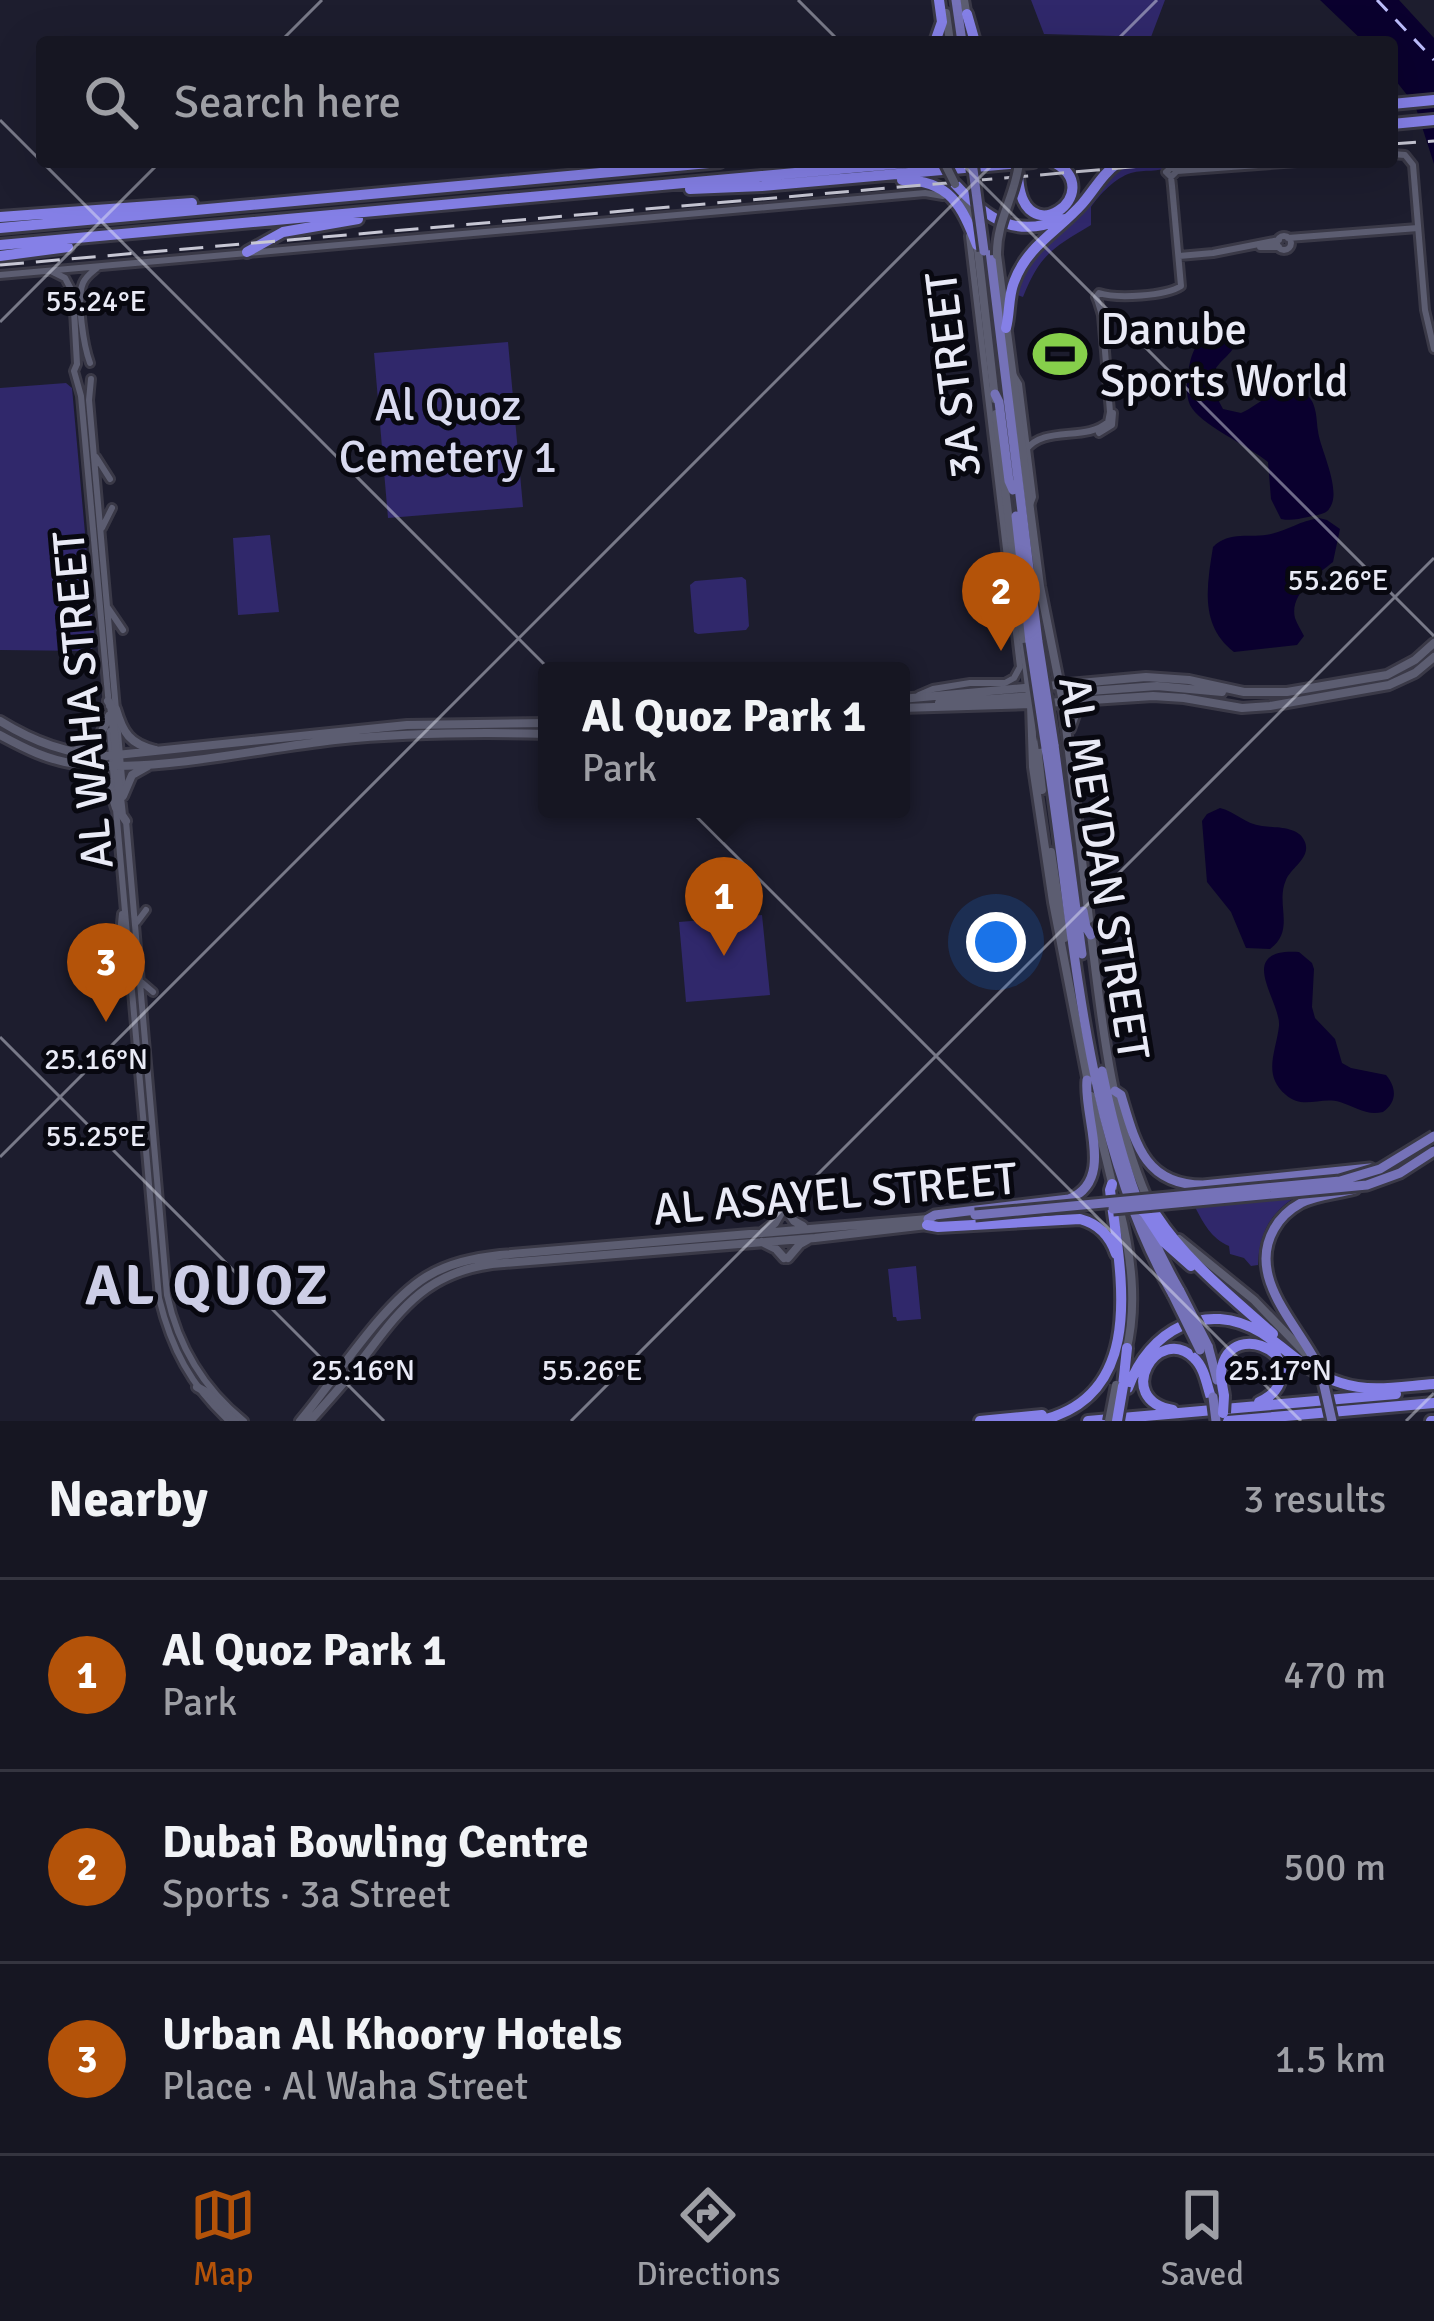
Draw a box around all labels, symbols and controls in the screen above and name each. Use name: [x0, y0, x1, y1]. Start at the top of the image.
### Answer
search box: [36, 36, 1398, 168]
icon: search: [78, 69, 144, 135]
text: Search here: [174, 75, 401, 130]
street label: 3A STREET: [914, 268, 993, 481]
text: 55.24°E: [46, 283, 146, 320]
place label: Danube Sports World: [1100, 302, 1348, 409]
sports icon: Danube Sports World: [1031, 325, 1089, 383]
park label: Al Quoz Cemetery 1: [339, 378, 557, 485]
street label: AL WAHA STREET: [41, 529, 126, 871]
pin: 2: [962, 552, 1040, 651]
text: 55.26°E: [1288, 562, 1388, 599]
popup: [538, 662, 910, 818]
street label: AL MEYDAN STREET: [1046, 673, 1161, 1064]
text: Al Quoz Park 1: [582, 689, 866, 744]
text: Park: [582, 744, 657, 792]
pin: 1: [685, 857, 763, 956]
your location: [966, 912, 1026, 972]
pin: 3: [67, 923, 145, 1022]
text: 25.16°N: [44, 1041, 148, 1078]
text: 55.25°E: [46, 1118, 146, 1155]
street label: AL ASAYEL STREET: [651, 1151, 1019, 1238]
district label: AL QUOZ: [85, 1250, 331, 1321]
text: 25.16°N: [311, 1352, 415, 1389]
text: 55.26°E: [542, 1352, 642, 1389]
text: 25.17°N: [1228, 1352, 1332, 1389]
text: Nearby: [48, 1468, 208, 1531]
text: 3 results: [1243, 1475, 1386, 1523]
text: Al Quoz Park 1: [162, 1623, 446, 1678]
text: 1: [76, 1651, 98, 1699]
text: 470 m: [1283, 1651, 1386, 1699]
text: Park: [162, 1678, 237, 1726]
text: Dubai Bowling Centre: [162, 1815, 589, 1870]
text: 2: [76, 1843, 98, 1891]
text: 500 m: [1283, 1843, 1386, 1891]
text: Sports · 3a Street: [162, 1870, 451, 1918]
text: Urban Al Khoory Hotels: [162, 2007, 622, 2062]
text: 3: [76, 2035, 98, 2083]
text: 1.5 km: [1274, 2035, 1386, 2083]
text: Place · Al Waha Street: [162, 2062, 528, 2110]
tab: Map: [190, 2182, 256, 2295]
tab: Directions: [636, 2182, 781, 2295]
tab: Saved: [1161, 2182, 1244, 2295]

